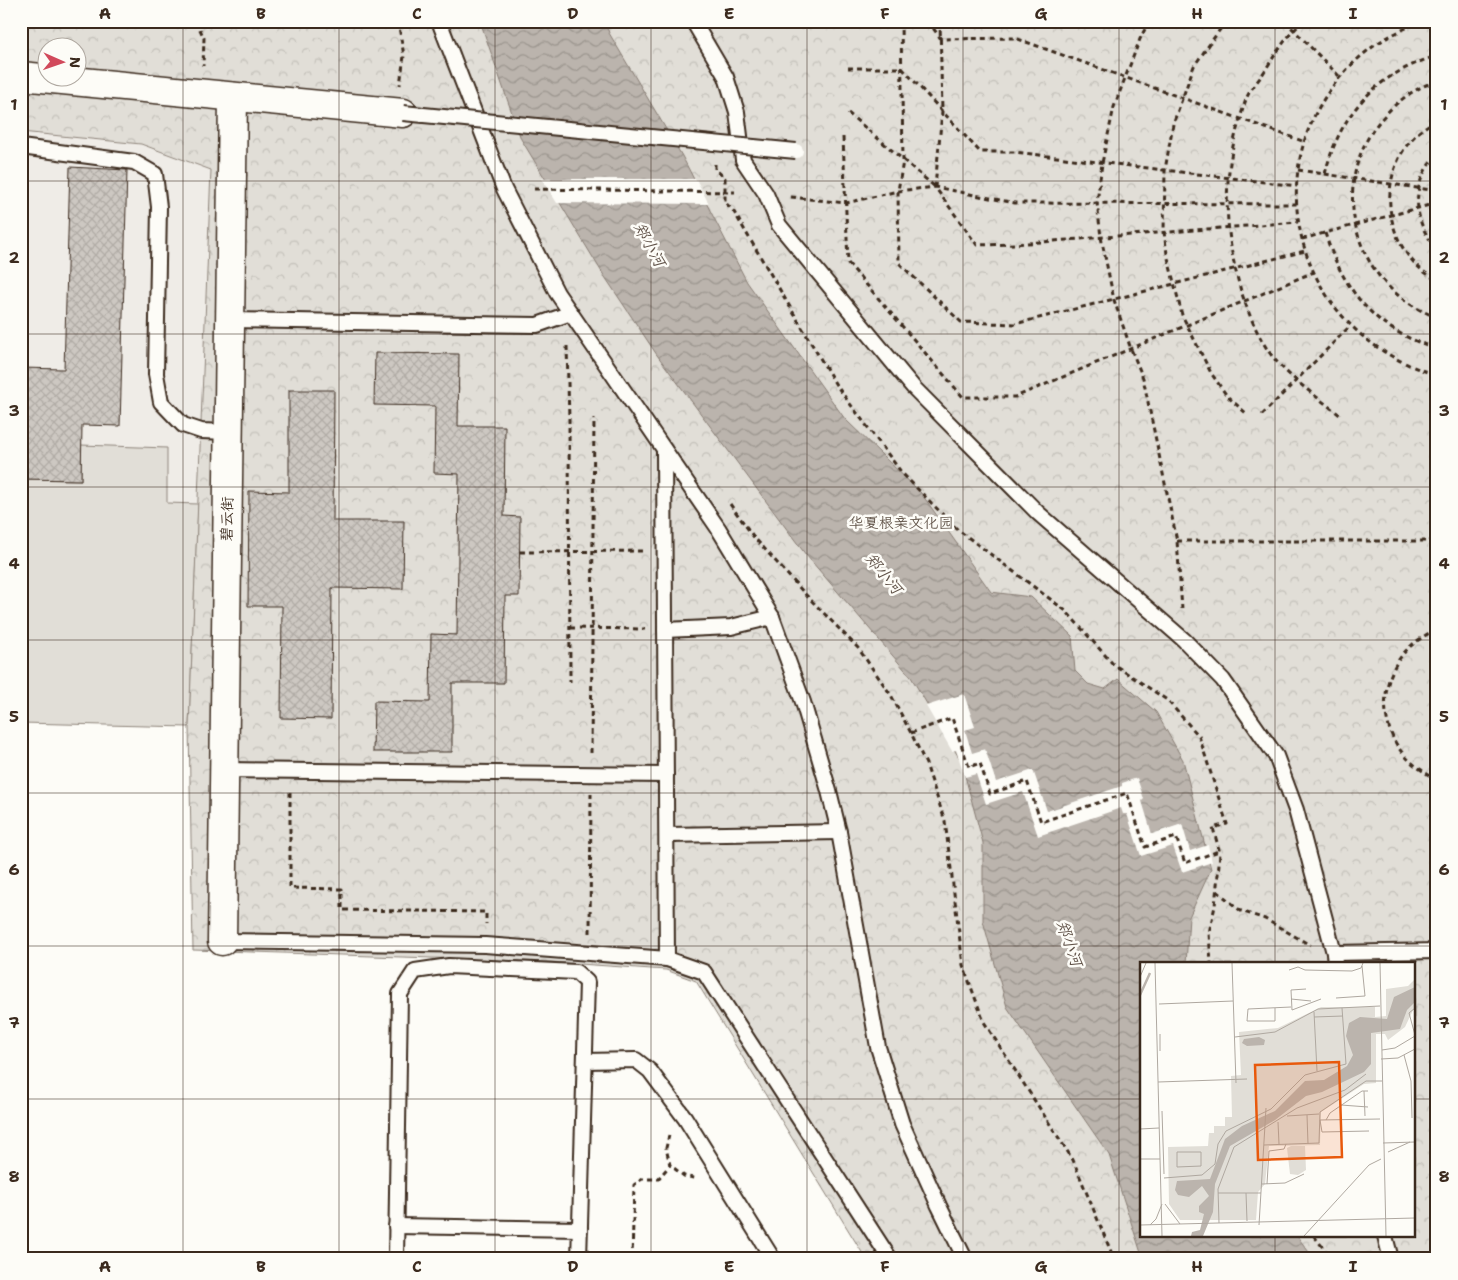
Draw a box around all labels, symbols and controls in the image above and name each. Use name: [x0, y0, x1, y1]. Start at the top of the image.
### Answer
text: A: [99, 3, 111, 24]
text: B: [256, 3, 266, 24]
text: C: [412, 3, 422, 24]
text: D: [567, 3, 579, 24]
text: E: [724, 3, 734, 24]
text: F: [880, 3, 890, 24]
text: G: [1035, 3, 1048, 24]
text: H: [1191, 3, 1203, 24]
text: I: [1349, 3, 1358, 24]
north arrow: [38, 38, 88, 88]
text: N: [66, 57, 84, 68]
text: 1: [10, 94, 18, 115]
text: 1: [1440, 94, 1448, 115]
water label: 郑小河: [629, 218, 672, 273]
text: 2: [8, 247, 20, 268]
text: 2: [1438, 247, 1450, 268]
text: 3: [8, 400, 20, 421]
text: 3: [1438, 400, 1450, 421]
street label: 碧云街: [217, 496, 237, 542]
park label: 华夏根亲文化园: [848, 513, 954, 533]
water label: 郑小河: [860, 548, 909, 601]
text: 4: [8, 553, 20, 574]
text: 4: [1438, 553, 1450, 574]
text: 5: [9, 706, 19, 727]
text: 5: [1439, 706, 1449, 727]
text: 6: [8, 859, 20, 880]
text: 6: [1438, 859, 1450, 880]
water label: 郑小河: [1051, 917, 1089, 972]
inset map: [1140, 962, 1416, 1238]
text: 7: [8, 1012, 20, 1033]
text: 7: [1438, 1012, 1450, 1033]
text: 8: [8, 1166, 20, 1187]
text: 8: [1438, 1166, 1450, 1187]
text: A: [99, 1256, 111, 1277]
text: B: [256, 1256, 266, 1277]
text: C: [412, 1256, 422, 1277]
text: D: [567, 1256, 579, 1277]
text: E: [724, 1256, 734, 1277]
text: F: [880, 1256, 890, 1277]
text: G: [1035, 1256, 1048, 1277]
text: H: [1191, 1256, 1203, 1277]
text: I: [1349, 1256, 1358, 1277]

